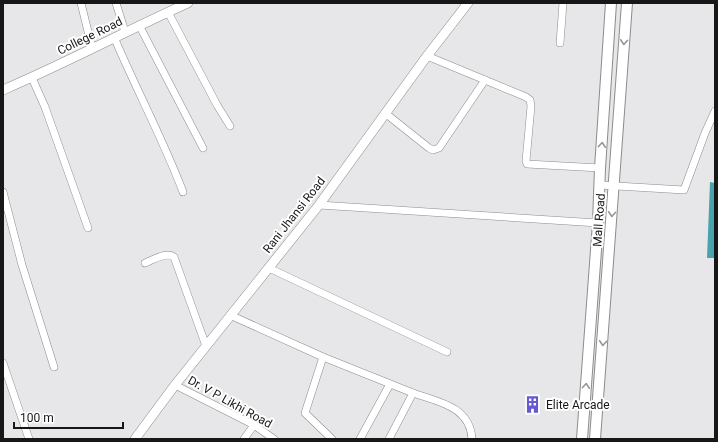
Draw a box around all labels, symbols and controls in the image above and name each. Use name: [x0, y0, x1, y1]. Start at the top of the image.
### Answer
street label: College Road: [55, 14, 125, 58]
one-way arrow: [620, 39, 629, 45]
one-way arrow: [597, 142, 606, 148]
street label: Rani Jhansi Road: [260, 174, 328, 256]
street label: Mall Road: [590, 193, 608, 247]
one-way arrow: [608, 210, 617, 217]
one-way arrow: [598, 340, 607, 346]
street label: Dr. V P Likhi Road: [185, 373, 275, 431]
one-way arrow: [582, 383, 591, 389]
building icon: Elite Arcade: [523, 395, 543, 415]
place label: Elite Arcade: [546, 398, 610, 412]
scale bar: [14, 404, 123, 430]
text: 100 m: [20, 411, 54, 425]

